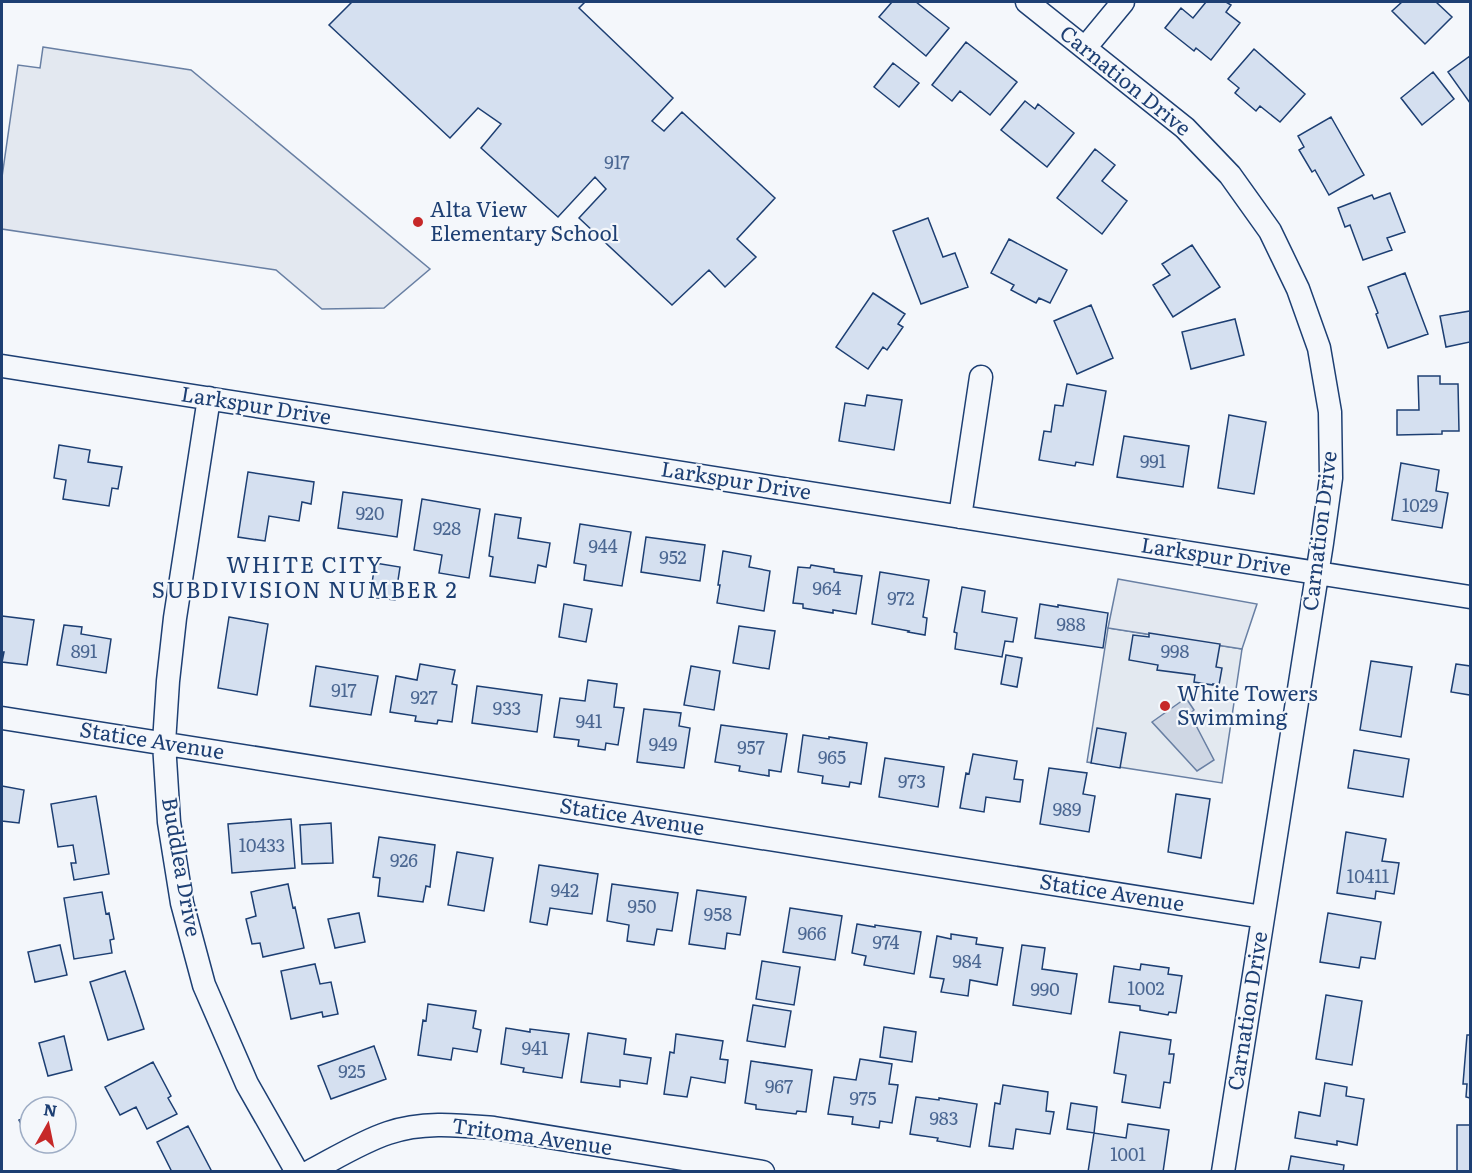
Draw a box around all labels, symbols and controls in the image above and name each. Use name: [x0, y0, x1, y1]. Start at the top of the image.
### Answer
street label: Carnation Drive: [1054, 16, 1199, 142]
house number: 917: [604, 148, 630, 175]
place label: Alta View Elementary School: [430, 192, 619, 247]
marker: Alta View Elementary School: [411, 215, 425, 229]
street label: Larkspur Drive: [179, 376, 334, 431]
house number: 991: [1140, 447, 1166, 474]
street label: Carnation Drive: [1292, 449, 1343, 612]
street label: Larkspur Drive: [659, 451, 814, 506]
house number: 1029: [1402, 491, 1438, 518]
house number: 920: [356, 499, 384, 526]
house number: 928: [433, 514, 461, 541]
street label: Larkspur Drive: [1139, 527, 1294, 582]
house number: 944: [588, 532, 618, 559]
house number: 952: [659, 543, 687, 570]
district label: WHITE CITY SUBDIVISION NUMBER 2: [152, 547, 458, 605]
house number: 964: [813, 574, 842, 601]
house number: 972: [887, 584, 915, 611]
house number: 988: [1056, 610, 1086, 637]
house number: 891: [71, 637, 97, 664]
house number: 998: [1161, 637, 1189, 664]
house number: 917: [331, 676, 357, 703]
place label: White Towers Swimming: [1177, 676, 1318, 731]
house number: 927: [410, 683, 438, 710]
house number: 933: [493, 694, 521, 721]
marker: White Towers Swimming: [1158, 699, 1172, 713]
house number: 941: [576, 707, 602, 734]
street label: Statice Avenue: [78, 712, 227, 765]
house number: 949: [649, 730, 677, 757]
house number: 957: [737, 733, 765, 760]
house number: 965: [818, 743, 846, 770]
house number: 973: [898, 767, 926, 794]
street label: Statice Avenue: [558, 788, 707, 841]
street label: Buddlea Drive: [156, 794, 211, 939]
house number: 989: [1053, 795, 1081, 822]
house number: 10433: [239, 831, 285, 858]
house number: 926: [390, 846, 418, 873]
house number: 10411: [1347, 862, 1389, 889]
street label: Statice Avenue: [1038, 864, 1187, 917]
house number: 942: [551, 876, 579, 903]
house number: 950: [628, 892, 656, 919]
house number: 958: [704, 900, 732, 927]
house number: 966: [798, 919, 827, 946]
house number: 974: [872, 928, 900, 955]
street label: Carnation Drive: [1218, 929, 1273, 1093]
house number: 984: [952, 947, 982, 974]
house number: 1002: [1127, 974, 1165, 1001]
house number: 990: [1030, 975, 1060, 1002]
house number: 941: [522, 1034, 548, 1061]
house number: 925: [338, 1057, 366, 1084]
house number: 967: [765, 1072, 793, 1099]
house number: 975: [849, 1084, 877, 1111]
north arrow: [18, 1095, 78, 1155]
text: N: [42, 1096, 59, 1122]
house number: 983: [929, 1104, 959, 1131]
street label: Tritoma Avenue: [450, 1108, 615, 1161]
house number: 1001: [1110, 1140, 1146, 1167]

